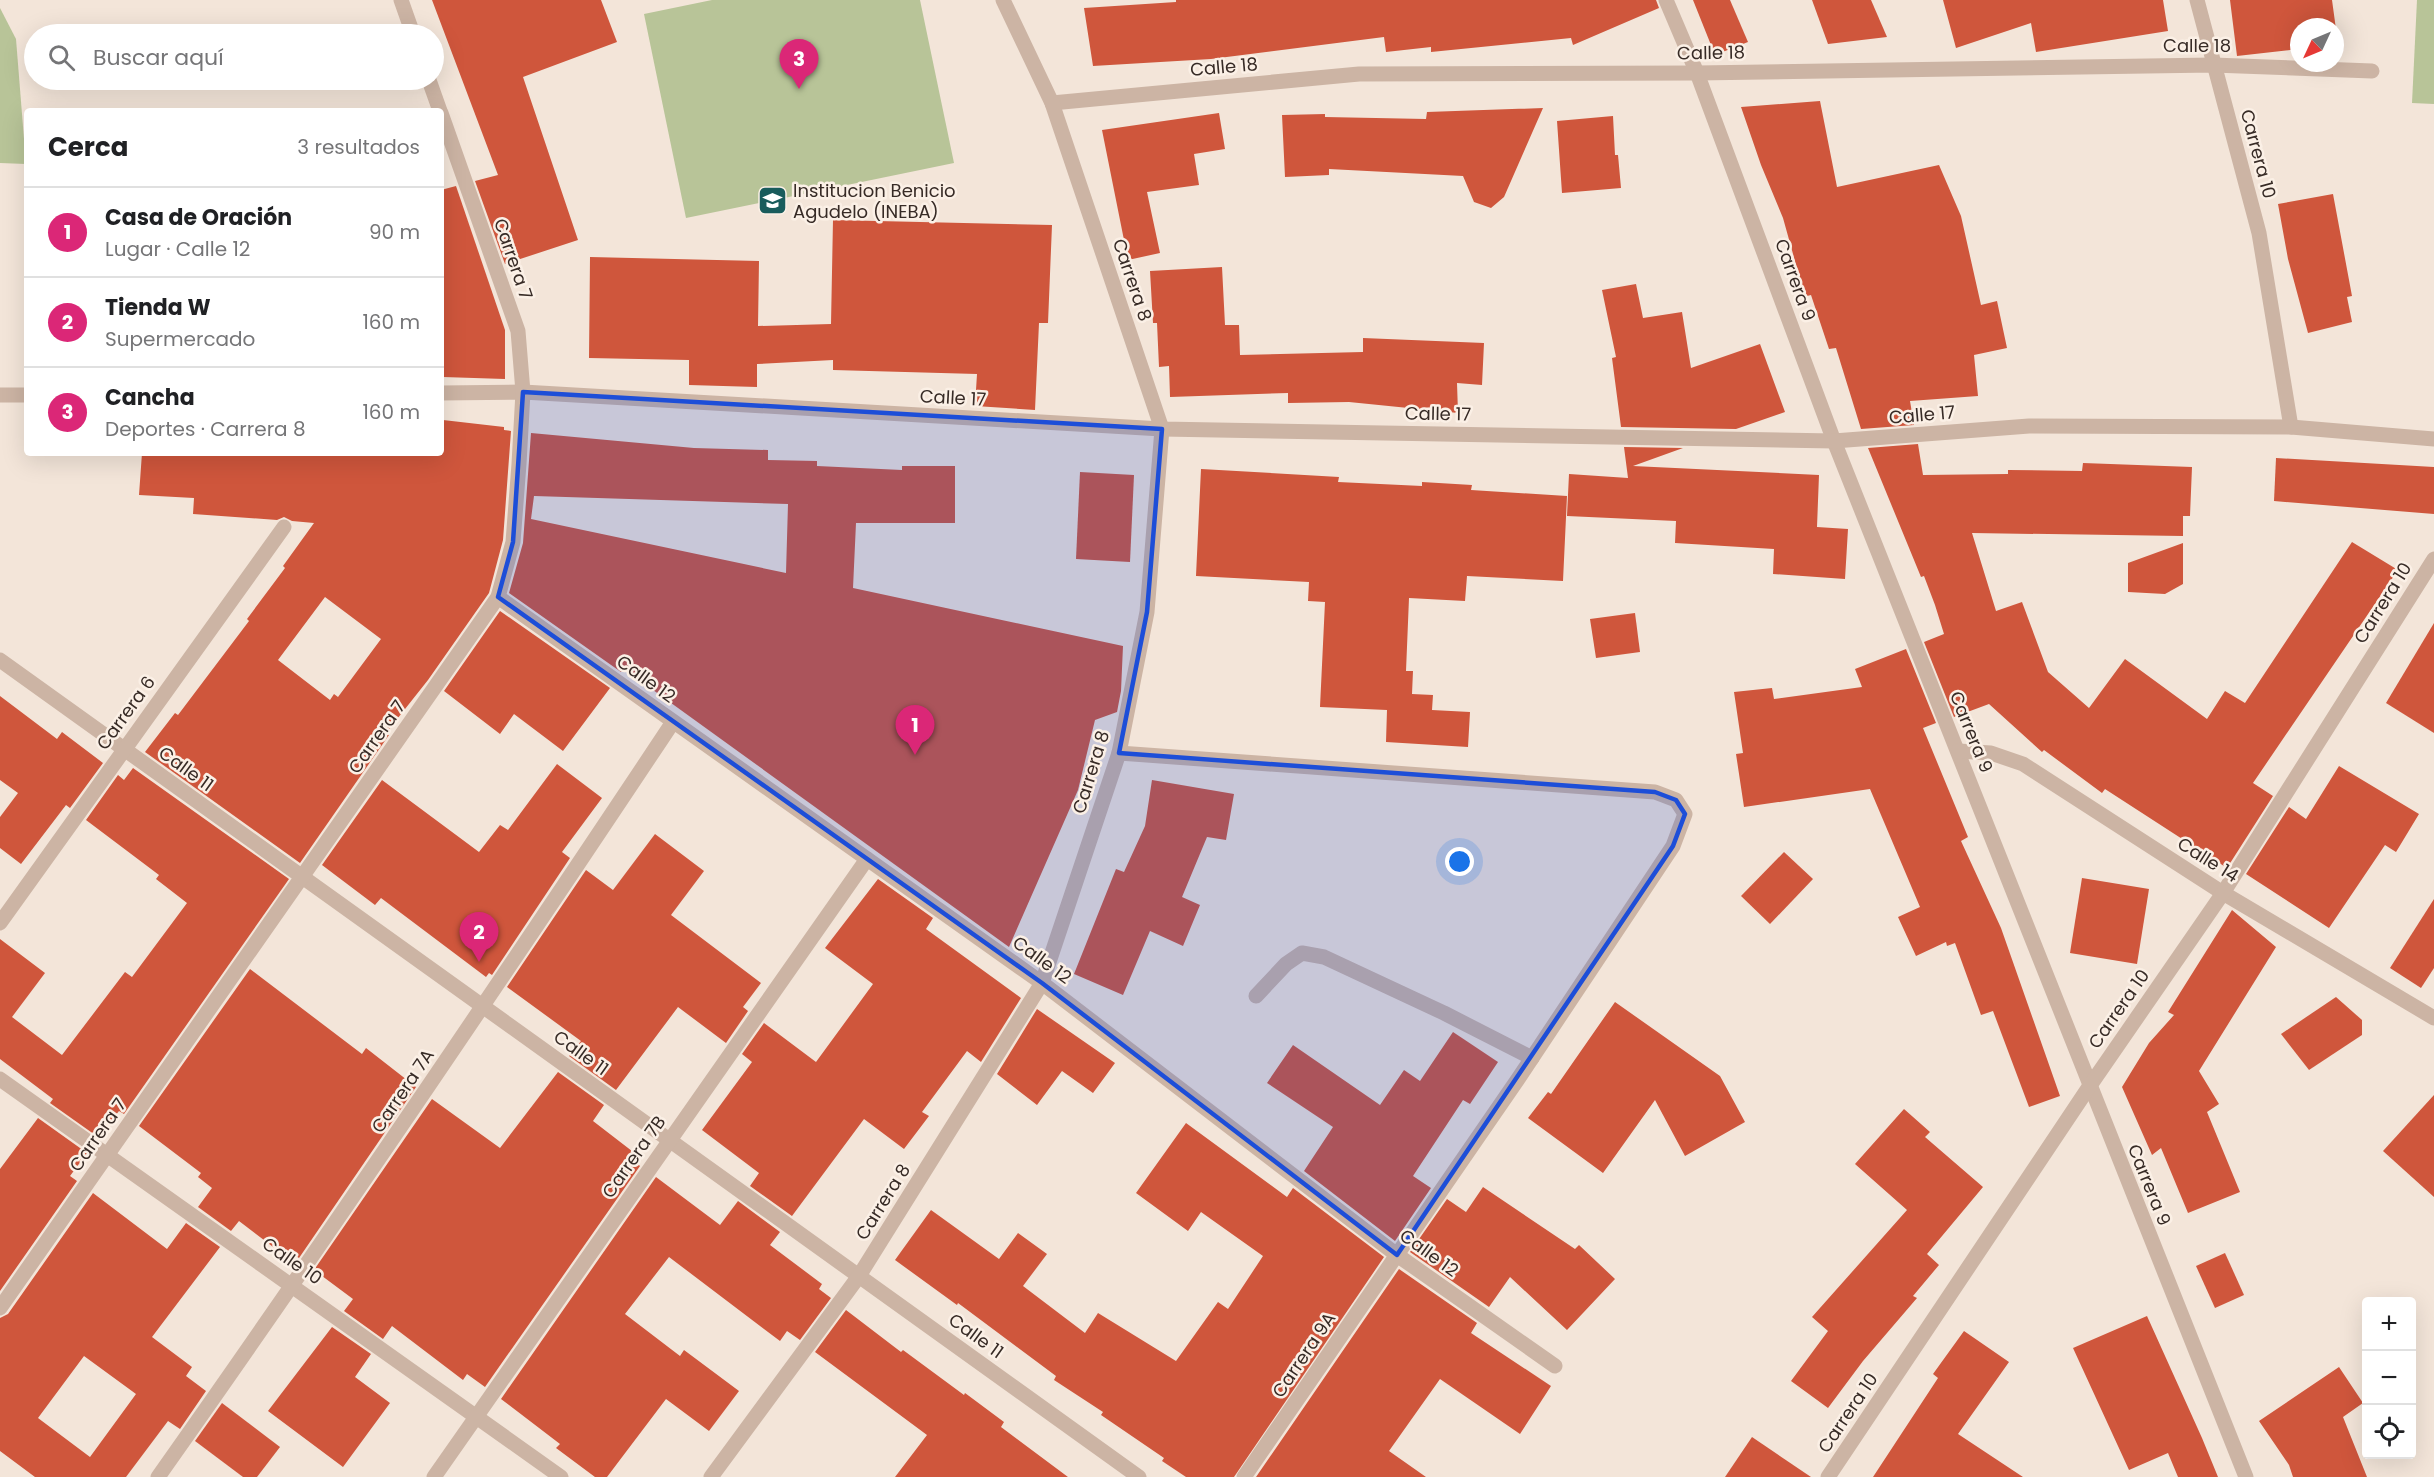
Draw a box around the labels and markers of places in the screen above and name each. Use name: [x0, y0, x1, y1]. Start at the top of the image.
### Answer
pin: 3: [780, 40, 818, 89]
place label: Institucion Benicio Agudelo (INEBA): [793, 178, 956, 224]
school or university icon: Institucion Benicio Agudelo (INEBA): [756, 185, 788, 217]
pin: 1: [896, 706, 934, 755]
pin: 2: [460, 912, 498, 962]

